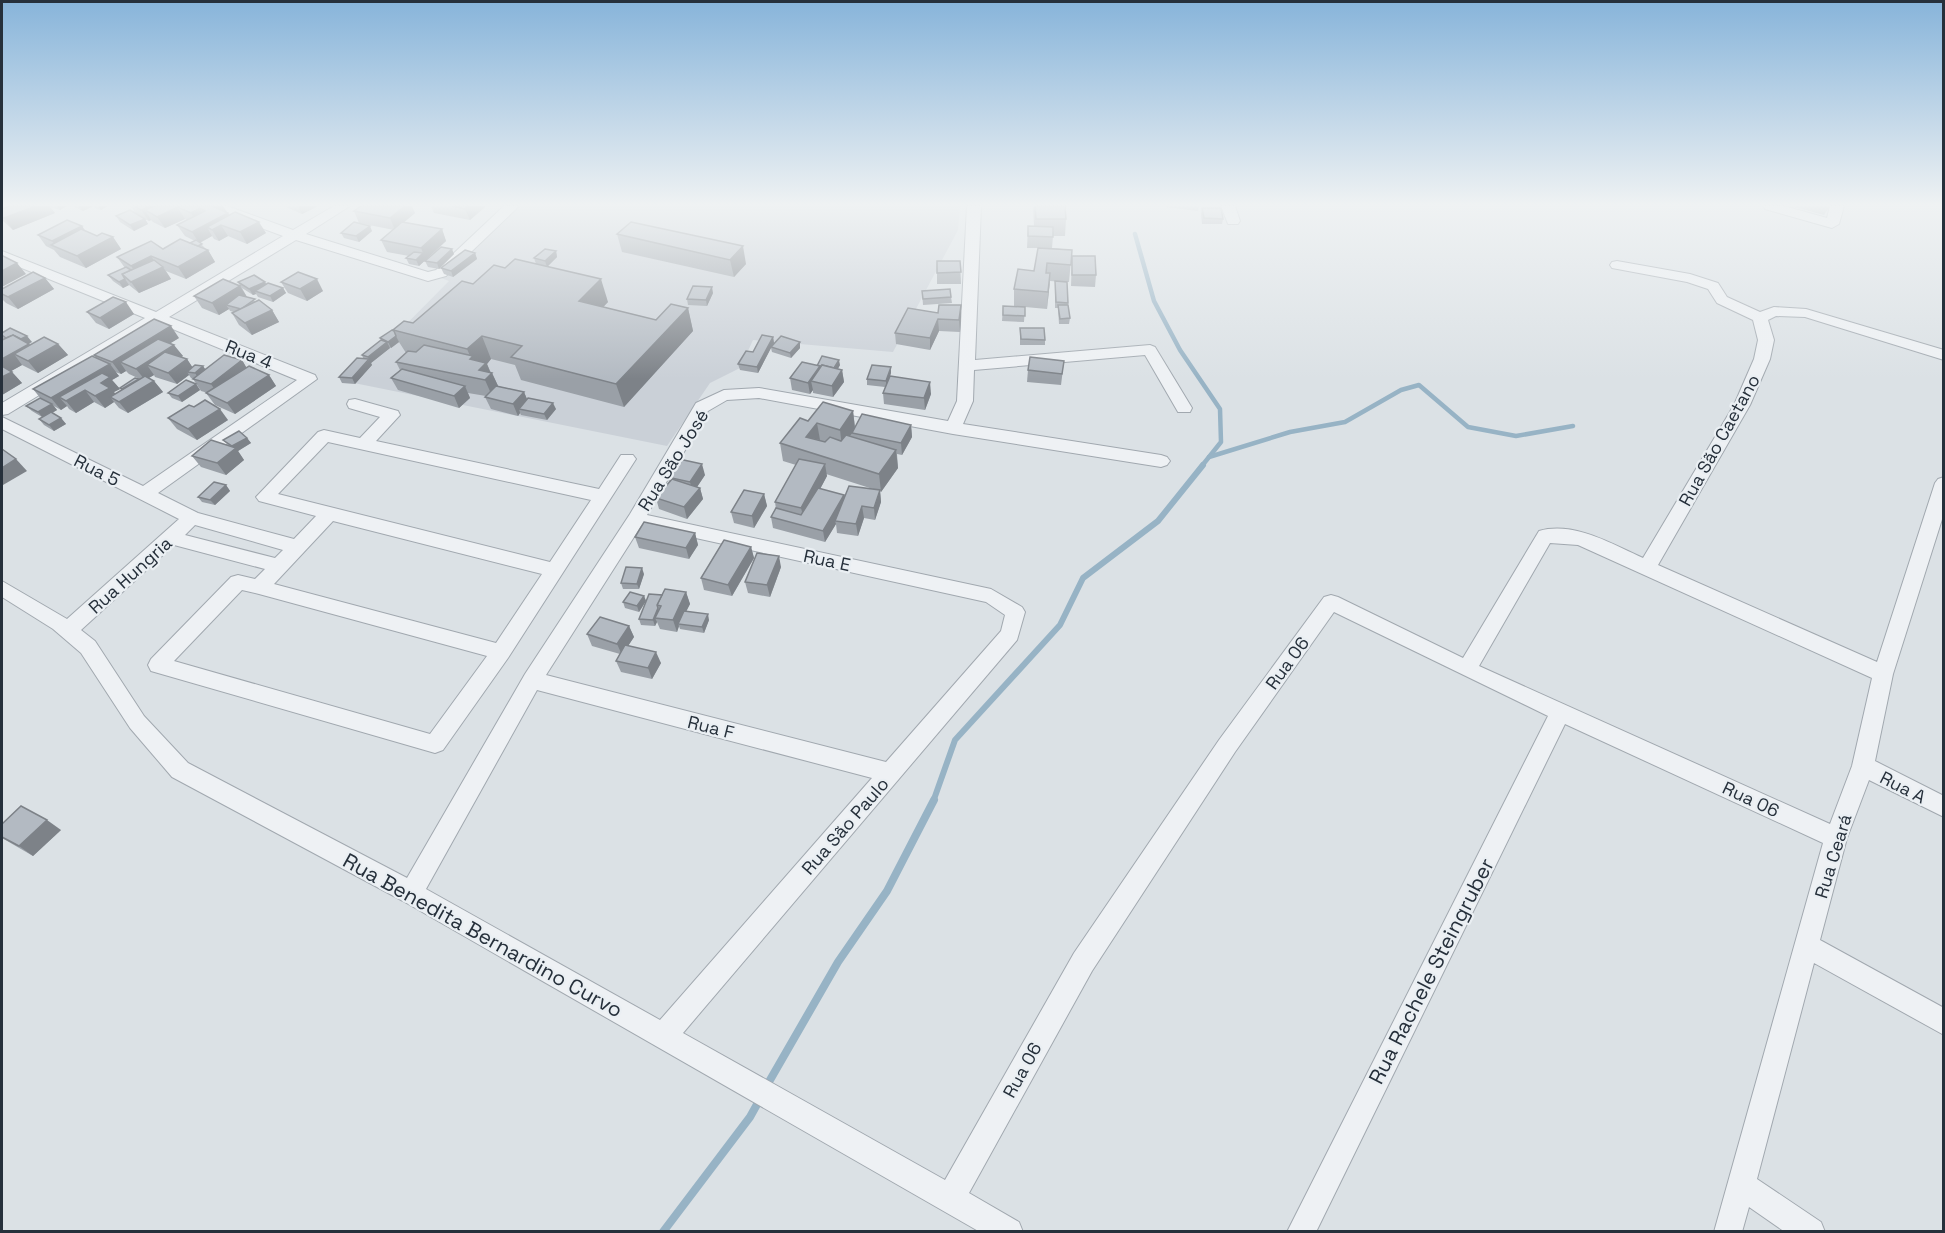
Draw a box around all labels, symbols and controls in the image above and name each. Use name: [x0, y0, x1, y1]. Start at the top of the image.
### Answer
street label: Rua 4: [222, 334, 276, 374]
street label: Rua São Caetano: [1673, 370, 1765, 510]
street label: Rua São José: [633, 405, 713, 515]
street label: Rua 5: [70, 449, 124, 491]
street label: Rua Hungria: [84, 532, 176, 618]
street label: Rua E: [801, 544, 853, 576]
street label: Rua 06: [1260, 632, 1314, 694]
street label: Rua F: [685, 710, 737, 744]
street label: Rua A: [1876, 766, 1930, 808]
street label: Rua São Paulo: [796, 773, 894, 879]
street label: Rua 06: [1719, 776, 1783, 822]
street label: Rua Ceará: [1809, 811, 1857, 901]
street label: Rua Benedita Bernardino Curvo: [338, 847, 628, 1023]
street label: Rua Rachele Steingruber: [1362, 853, 1500, 1089]
street label: Rua 06: [997, 1038, 1047, 1102]

